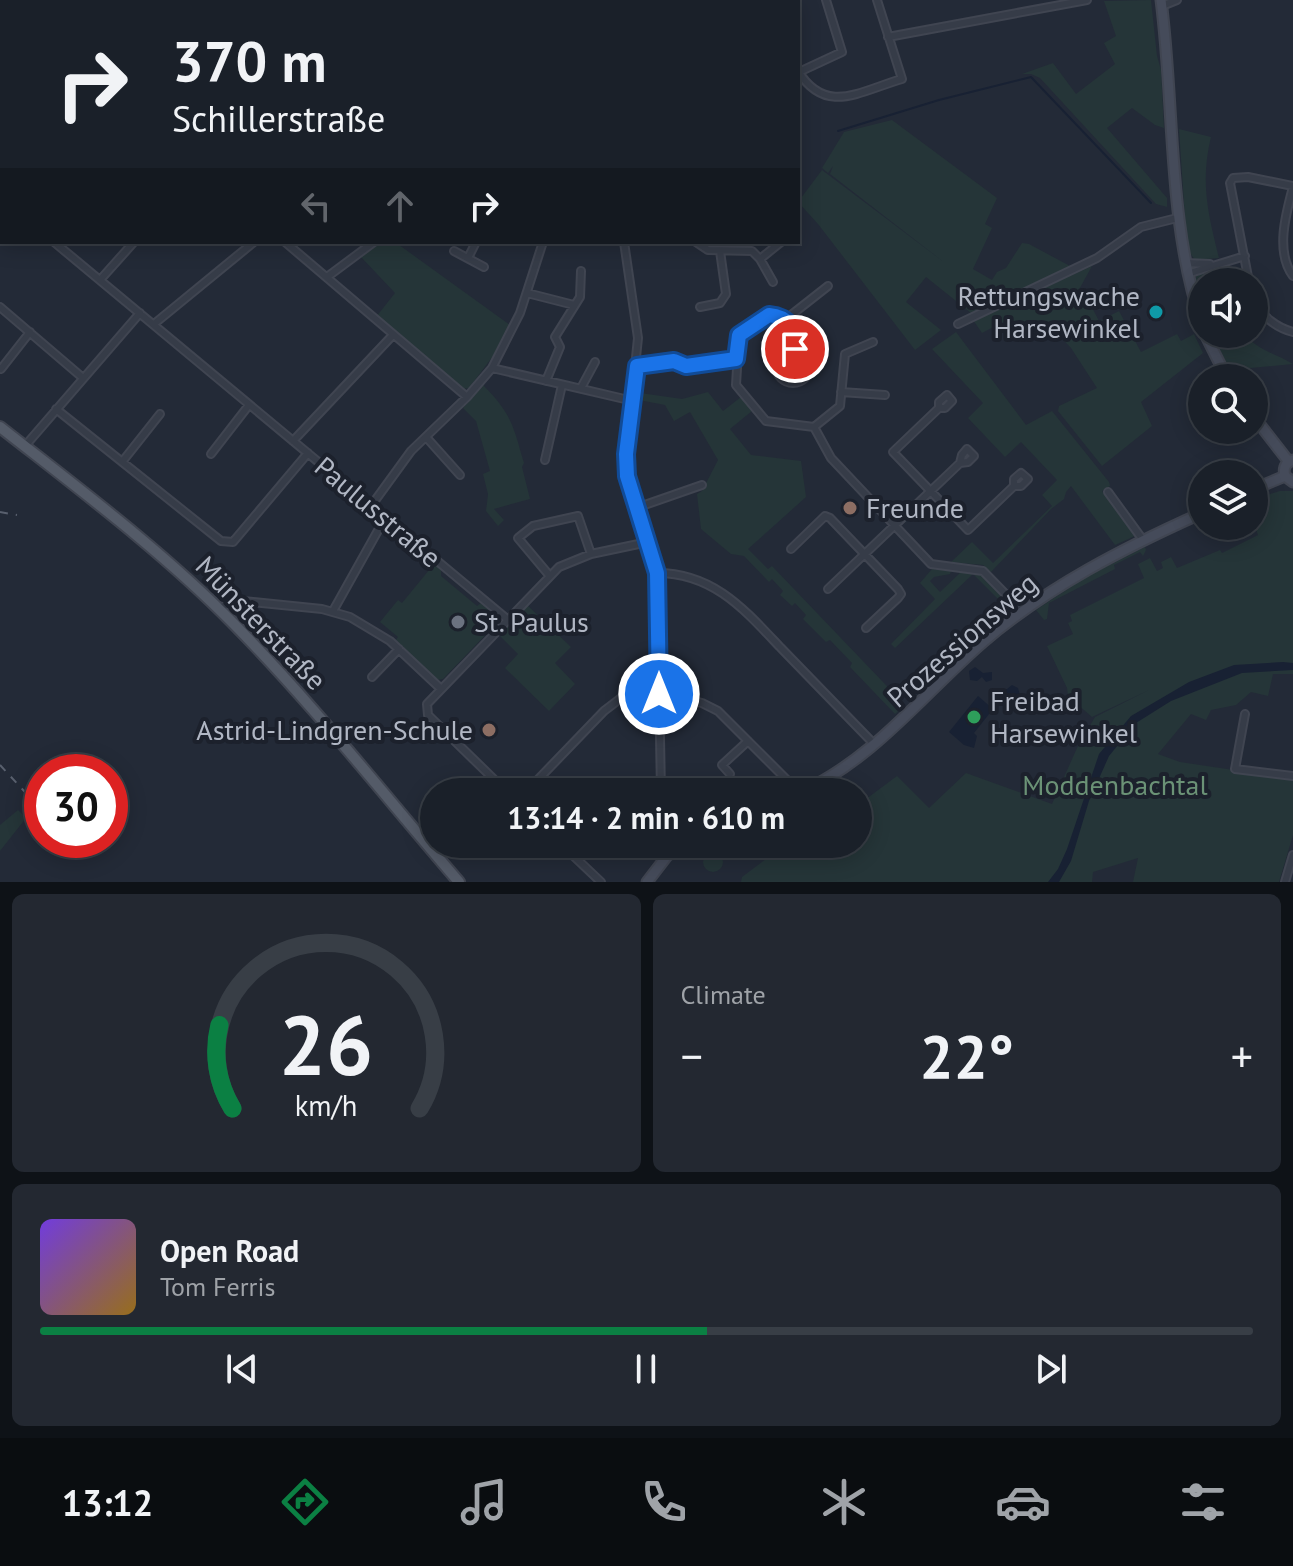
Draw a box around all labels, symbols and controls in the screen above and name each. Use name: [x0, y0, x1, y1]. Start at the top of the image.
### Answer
text: 370 m: [172, 25, 327, 97]
icon: right: [40, 32, 144, 136]
text: Schillerstraße: [172, 95, 385, 142]
icon: left: [294, 184, 338, 228]
icon: ahead: [378, 184, 422, 228]
icon: right: [462, 184, 506, 228]
map controls: [1188, 268, 1268, 540]
button: sound: [1188, 268, 1268, 348]
place label: Rettungswache Harsewinkel: [958, 277, 1140, 346]
marker: Rettungswache Harsewinkel: [1147, 303, 1165, 321]
pin: [761, 315, 829, 383]
icon: arrive: [773, 327, 817, 371]
button: search: [1188, 364, 1268, 444]
street label: Paulusstraße: [307, 448, 449, 575]
button: layers: [1188, 460, 1268, 540]
place label: Freunde: [866, 489, 964, 526]
marker: Freunde: [841, 499, 859, 517]
street label: Münsterstraße: [188, 548, 335, 698]
street label: Prozessionsweg: [879, 564, 1045, 715]
place label: St. Paulus: [474, 603, 589, 640]
marker: St. Paulus: [449, 613, 467, 631]
position arrow: [617, 652, 701, 736]
place label: Freibad Harsewinkel: [990, 682, 1137, 751]
marker: Freibad Harsewinkel: [965, 708, 983, 726]
place label: Astrid-Lindgren-Schule: [196, 711, 473, 748]
marker: Astrid-Lindgren-Schule: [480, 721, 498, 739]
speed limit sign: 30: [24, 754, 128, 858]
park label: Moddenbachtal: [1022, 766, 1208, 803]
text: 13:14 · 2 min · 610 m: [507, 798, 785, 837]
text: Climate: [681, 978, 766, 1011]
text: 26: [279, 990, 373, 1098]
text: 22°: [920, 1017, 1014, 1095]
text: −: [681, 1027, 703, 1084]
text: +: [1231, 1027, 1253, 1084]
text: km/h: [295, 1087, 358, 1124]
text: Open Road: [160, 1231, 299, 1270]
text: Tom Ferris: [160, 1270, 275, 1303]
icon: previous: [220, 1347, 264, 1391]
icon: pause: [624, 1347, 668, 1391]
icon: next: [1029, 1347, 1073, 1391]
icon: directions: [277, 1474, 333, 1530]
icon: music: [456, 1474, 512, 1530]
icon: phone: [636, 1474, 692, 1530]
icon: climate: [816, 1474, 872, 1530]
icon: car: [995, 1474, 1051, 1530]
icon: filters: [1175, 1474, 1231, 1530]
text: 13:12: [62, 1479, 153, 1526]

